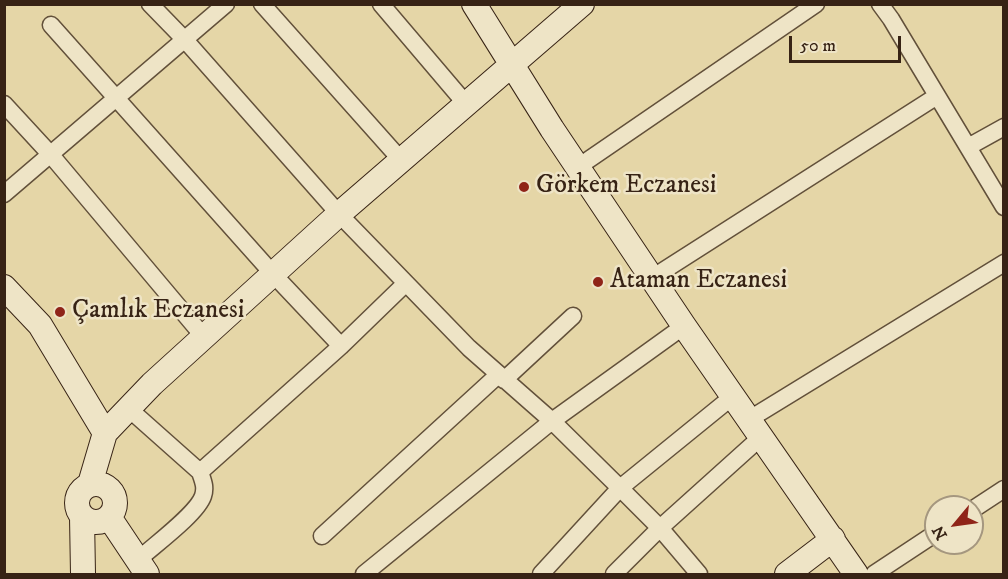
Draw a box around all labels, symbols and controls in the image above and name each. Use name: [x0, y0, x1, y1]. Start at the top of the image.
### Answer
scale bar: [792, 24, 904, 62]
text: 50 m: [800, 35, 836, 57]
place label: Görkem Eczanesi: [536, 171, 716, 203]
marker: Görkem Eczanesi: [517, 180, 531, 194]
place label: Ataman Eczanesi: [610, 266, 787, 298]
marker: Ataman Eczanesi: [591, 275, 605, 289]
place label: Çamlık Eczanesi: [72, 296, 244, 328]
marker: Çamlık Eczanesi: [53, 305, 67, 319]
north arrow: [924, 495, 984, 555]
text: N: [928, 522, 952, 543]

